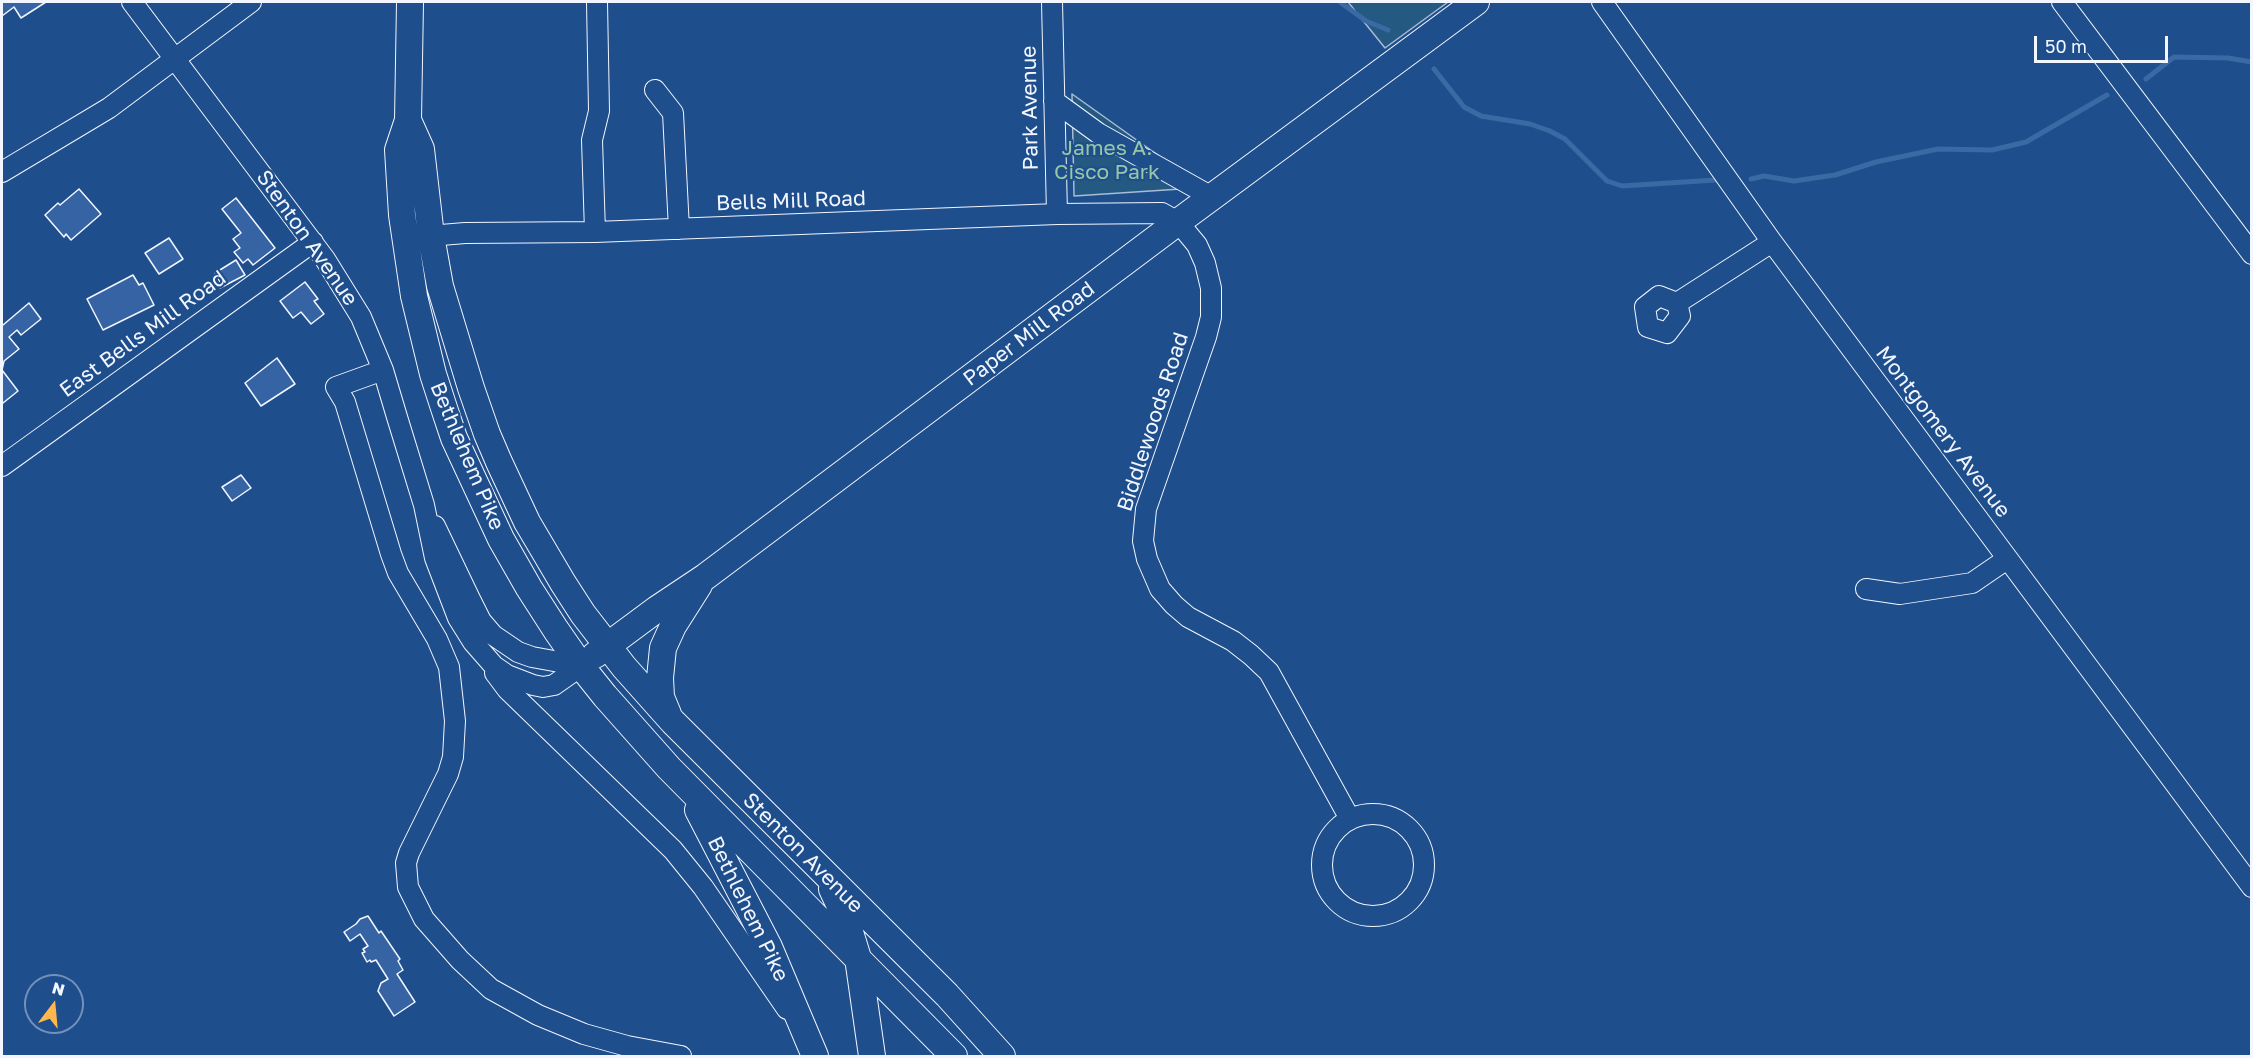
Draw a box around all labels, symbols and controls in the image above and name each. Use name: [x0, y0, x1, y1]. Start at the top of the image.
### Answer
scale bar: [2037, 24, 2170, 62]
text: 50 m: [2045, 35, 2087, 57]
street label: Park Avenue: [1016, 45, 1044, 171]
park label: James A. Cisco Park: [1054, 135, 1160, 185]
street label: Stenton Avenue: [251, 165, 363, 311]
street label: Bells Mill Road: [716, 186, 866, 216]
street label: East Bells Mill Road: [55, 265, 231, 403]
street label: Paper Mill Road: [958, 276, 1100, 392]
street label: Biddlewoods Road: [1112, 329, 1194, 515]
street label: Montgomery Avenue: [1870, 341, 2016, 523]
street label: Bethlehem Pike: [424, 378, 510, 534]
street label: Stenton Avenue: [738, 788, 868, 918]
street label: Bethlehem Pike: [702, 832, 794, 986]
north arrow: [24, 974, 84, 1034]
text: N: [50, 977, 67, 1000]

